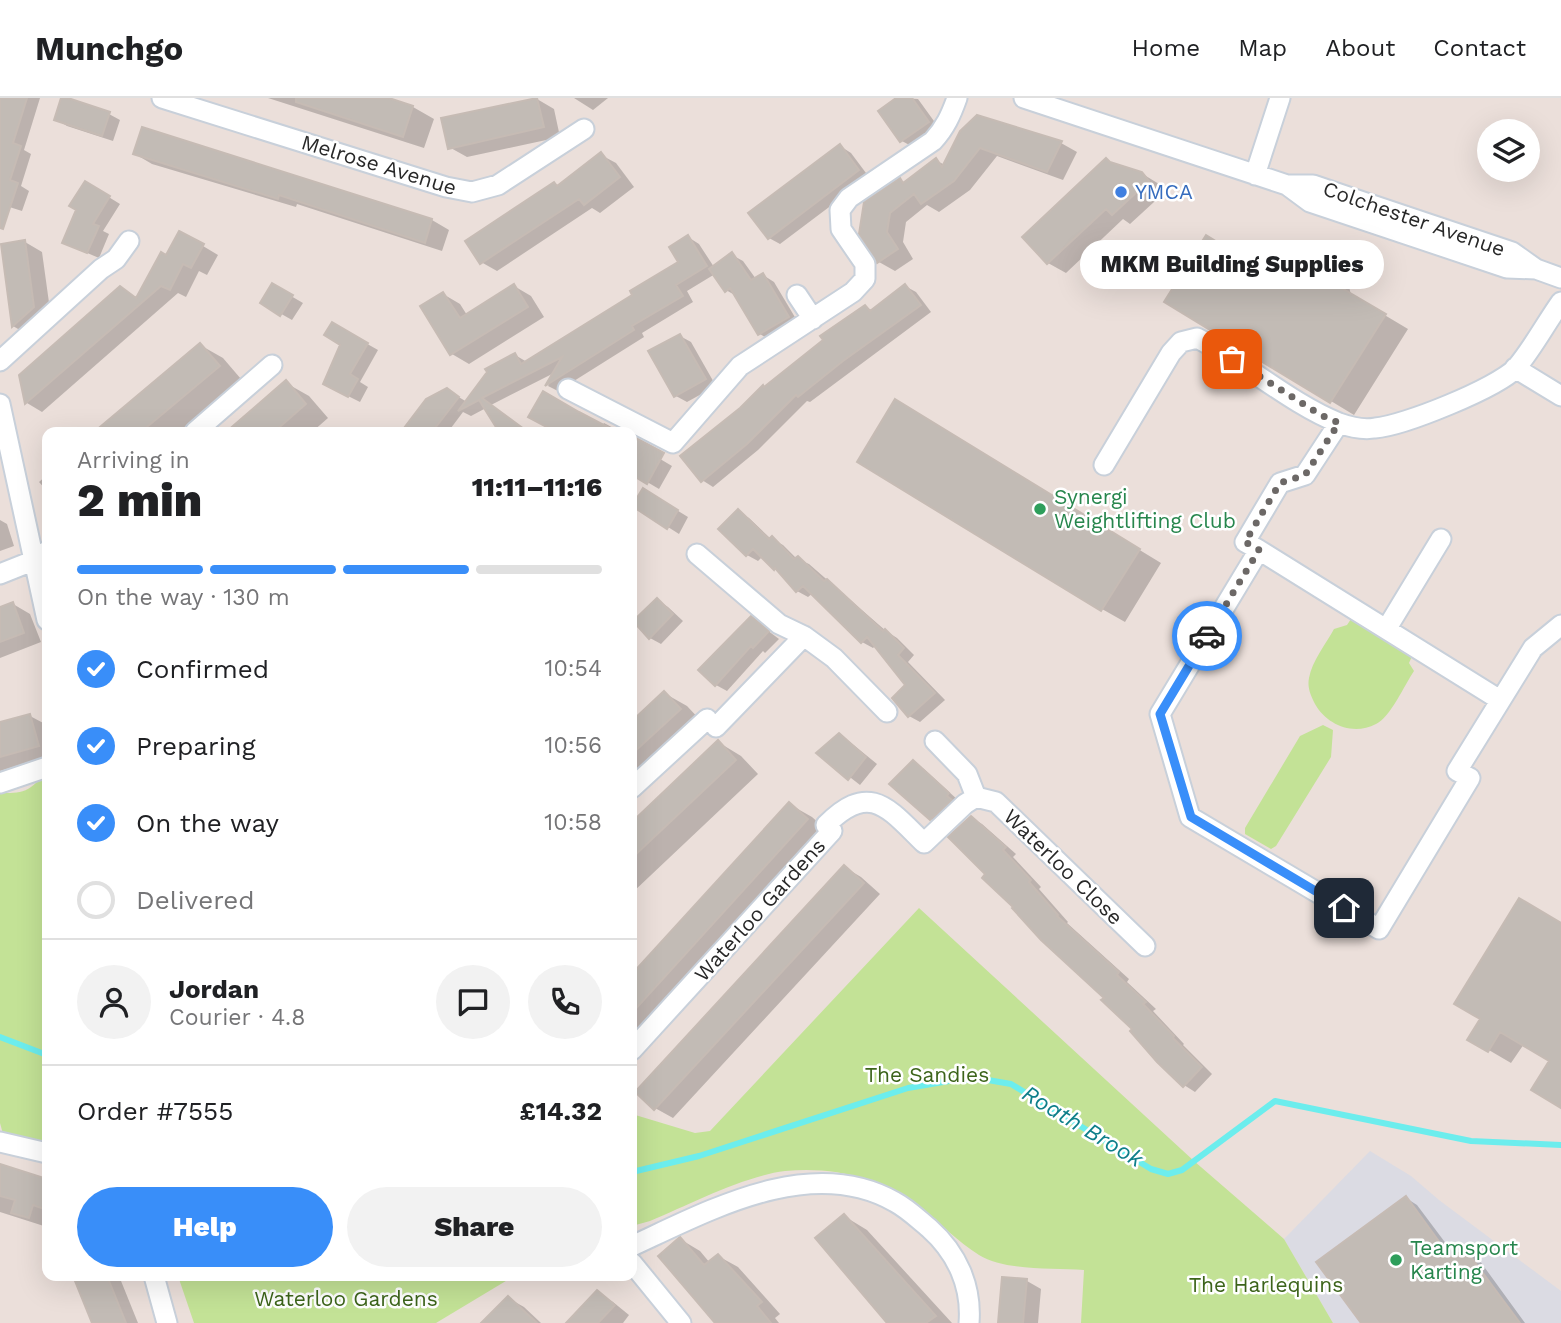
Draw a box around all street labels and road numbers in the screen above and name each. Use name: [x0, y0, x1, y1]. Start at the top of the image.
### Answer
street label: Melrose Avenue: [299, 129, 460, 200]
street label: Colchester Avenue: [1320, 176, 1509, 261]
street label: Waterloo Close: [999, 804, 1128, 930]
street label: Waterloo Gardens: [689, 833, 830, 986]

